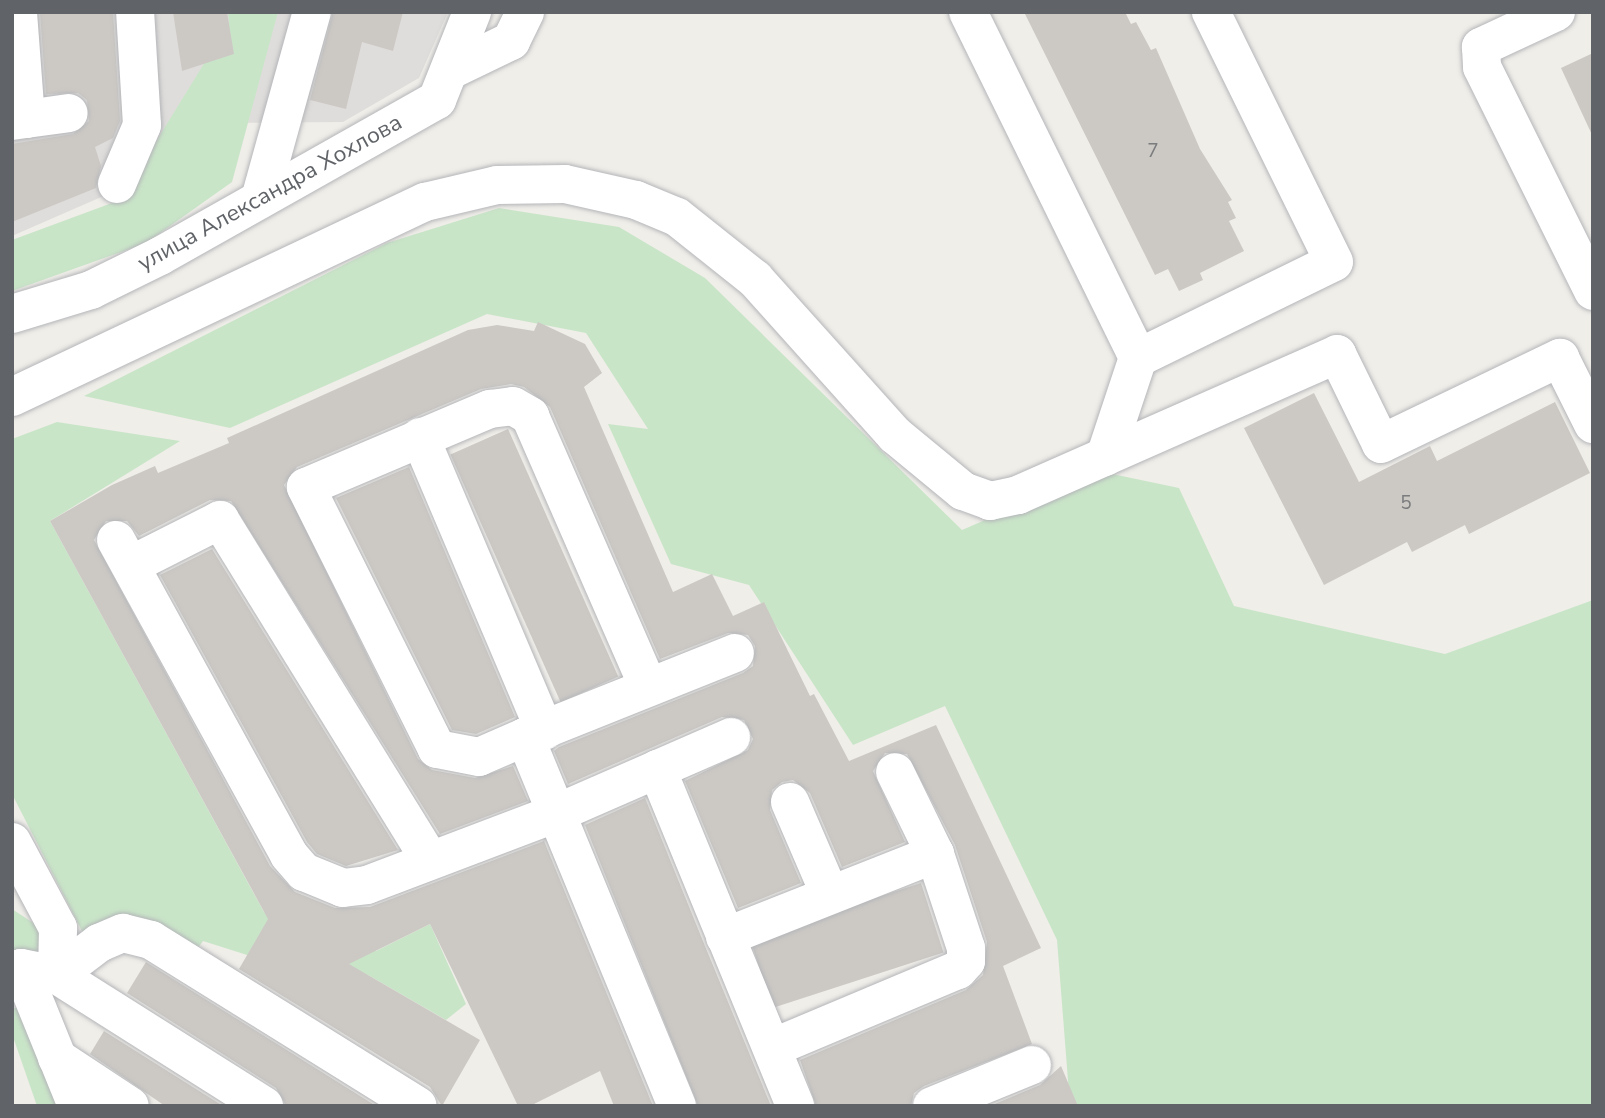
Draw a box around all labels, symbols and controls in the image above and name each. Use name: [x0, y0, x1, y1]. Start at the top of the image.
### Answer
street label: улица Александра Хохлова: [133, 109, 407, 277]
house number: 7: [1147, 141, 1159, 163]
house number: 5: [1400, 493, 1412, 515]

